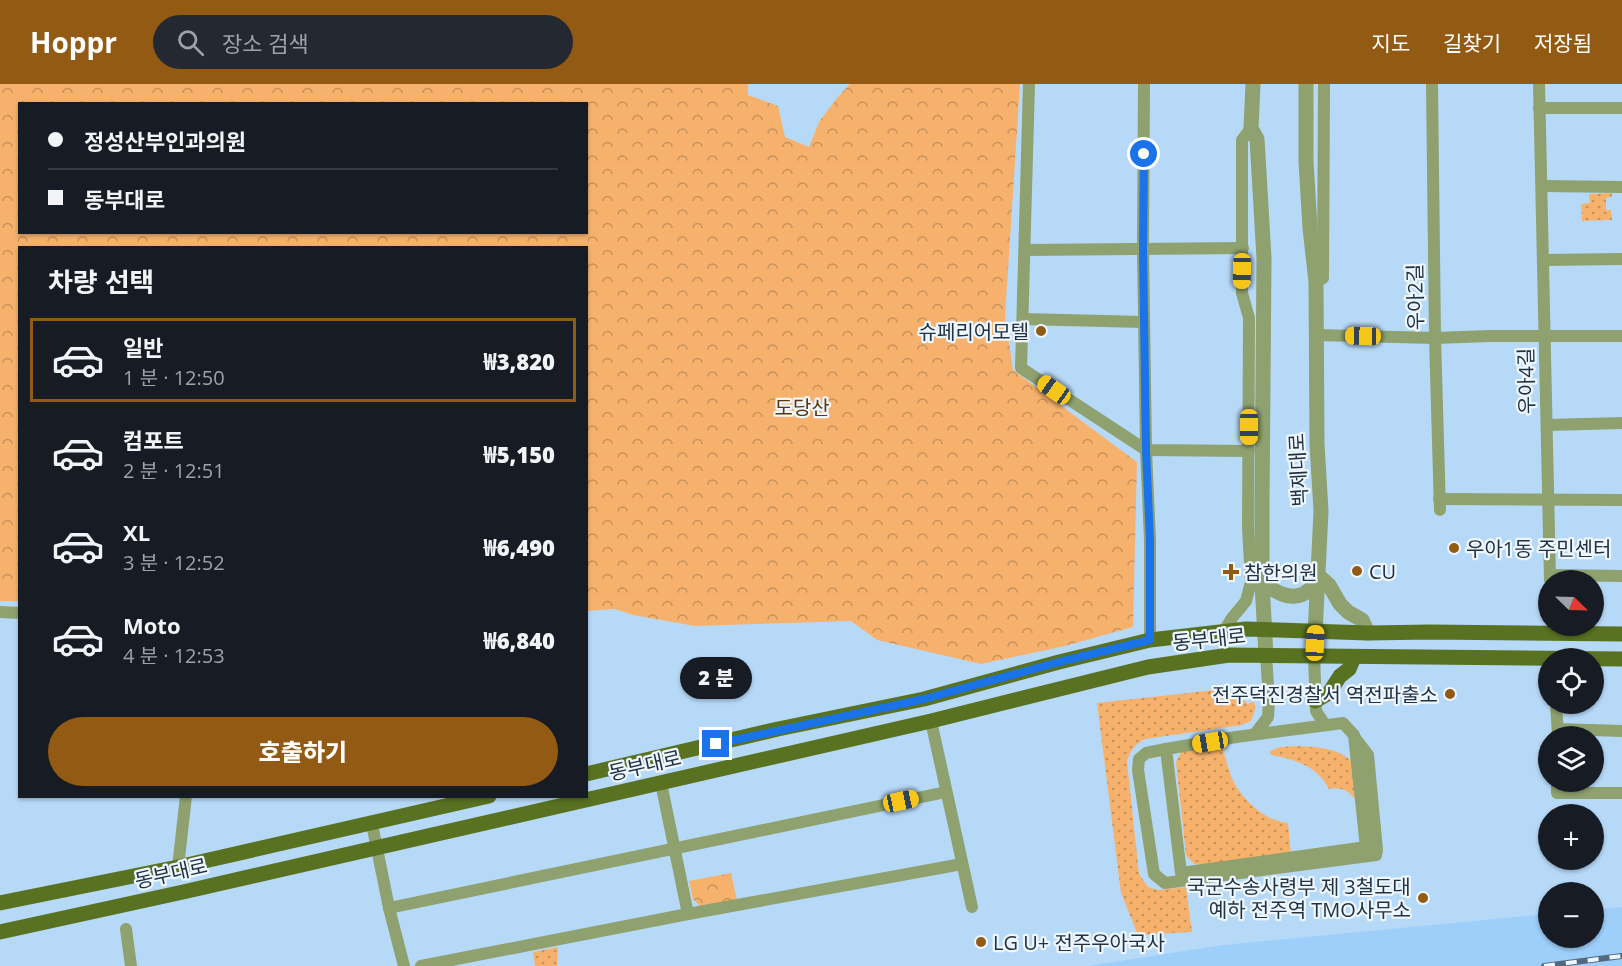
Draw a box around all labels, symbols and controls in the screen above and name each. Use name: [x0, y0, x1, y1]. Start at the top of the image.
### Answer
search box: [153, 15, 573, 69]
text: Hoppr: [30, 23, 117, 61]
icon: search: [174, 26, 207, 59]
text: 장소 검색: [222, 28, 309, 58]
text: 지도: [1371, 29, 1410, 57]
text: 길찾기: [1443, 29, 1501, 57]
text: 저장됨: [1534, 29, 1592, 57]
text: 정성산부인과의원: [84, 126, 246, 156]
route start: [1130, 140, 1157, 167]
text: 동부대로: [84, 184, 165, 214]
car: [1233, 253, 1251, 289]
text: 차량 선택: [48, 263, 154, 300]
street label: 우아2길: [1401, 263, 1429, 331]
place label: 슈페리어모텔: [919, 318, 1029, 345]
marker: 슈페리어모텔: [1034, 324, 1048, 338]
car: [1345, 327, 1381, 345]
text: 일반: [123, 332, 163, 362]
icon: car: [51, 333, 105, 387]
text: ₩3,820: [483, 346, 555, 376]
street label: 우아4길: [1512, 347, 1540, 415]
text: 1 분 · 12:50: [123, 364, 225, 391]
car: [1034, 372, 1074, 408]
park label: 도당산: [774, 394, 830, 421]
car: [1240, 409, 1258, 445]
text: 컴포트: [123, 425, 184, 455]
icon: car: [51, 426, 105, 480]
street label: 백제대로: [1283, 433, 1313, 507]
text: ₩5,150: [483, 439, 555, 469]
text: 2 분 · 12:51: [123, 457, 225, 484]
text: XL: [123, 517, 150, 547]
icon: car: [51, 519, 105, 573]
text: ₩6,490: [483, 532, 555, 562]
place label: 우아1동 주민센터: [1466, 535, 1611, 562]
marker: 우아1동 주민센터: [1447, 541, 1461, 555]
text: 3 분 · 12:52: [123, 549, 225, 576]
place label: CU: [1369, 558, 1396, 585]
place label: 참한의원: [1244, 559, 1318, 586]
marker: 참한의원: [1222, 563, 1240, 581]
marker: CU: [1350, 564, 1364, 578]
north arrow: [1538, 570, 1604, 636]
map controls: [1538, 570, 1604, 948]
text: Moto: [123, 610, 181, 640]
icon: car: [51, 612, 105, 666]
street label: 동부대로: [1171, 622, 1247, 656]
text: ₩6,840: [483, 625, 555, 655]
car: [1305, 625, 1325, 661]
text: 4 분 · 12:53: [123, 642, 225, 669]
button: locate: [1538, 648, 1604, 714]
callout: 2 분: [680, 657, 752, 699]
text: 2 분: [698, 664, 734, 691]
place label: 전주덕진경찰서 역전파출소: [1212, 681, 1438, 708]
marker: 전주덕진경찰서 역전파출소: [1443, 687, 1457, 701]
button: 호출하기: [48, 717, 558, 786]
button: layers: [1538, 726, 1604, 792]
route end: [702, 730, 729, 757]
car: [1191, 730, 1229, 754]
street label: 동부대로: [606, 744, 684, 786]
car: [882, 788, 920, 814]
button: +: [1538, 804, 1604, 870]
street label: 동부대로: [132, 852, 210, 894]
place label: 국군수송사령부 제 3철도대 예하 전주역 TMO사무소: [1187, 873, 1411, 923]
button: −: [1538, 882, 1604, 948]
marker: 국군수송사령부 제 3철도대 예하 전주역 TMO사무소: [1416, 891, 1430, 905]
place label: LG U+ 전주우아국사: [993, 929, 1165, 956]
marker: LG U+ 전주우아국사: [974, 935, 988, 949]

